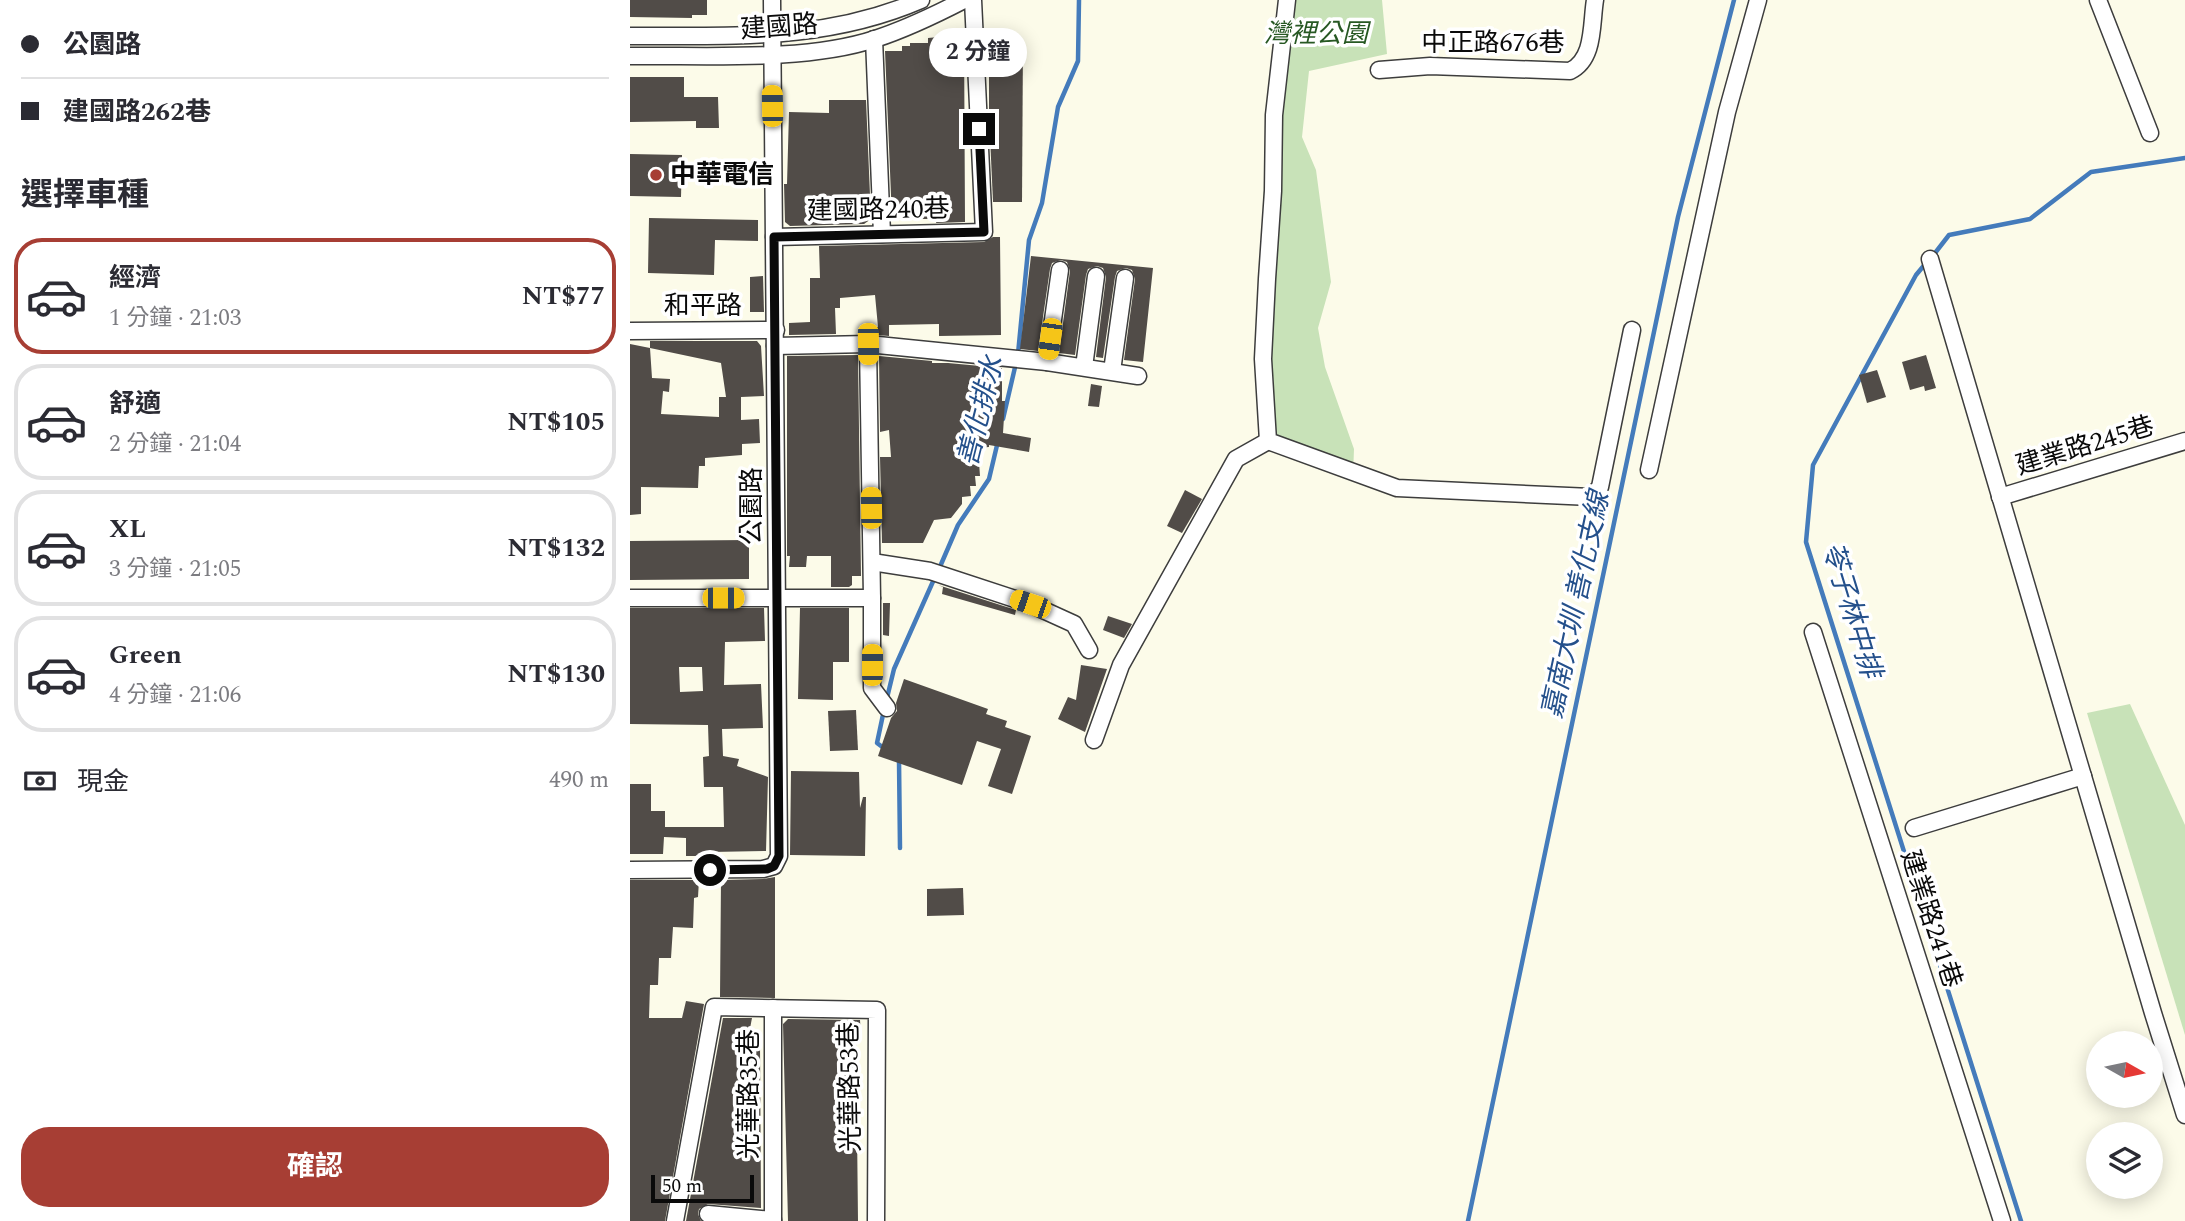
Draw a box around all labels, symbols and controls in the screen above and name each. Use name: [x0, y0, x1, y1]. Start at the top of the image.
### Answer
street label: 建國路: [739, 4, 819, 50]
park label: 灣裡公園: [1264, 14, 1372, 54]
street label: 中正路676巷: [1421, 23, 1565, 63]
text: 公園路: [63, 25, 141, 65]
callout: 2 分鐘: [930, 27, 1028, 76]
text: 2 分鐘: [946, 35, 1010, 70]
car: [762, 85, 783, 127]
text: 建國路262巷: [63, 92, 211, 132]
route end: [963, 113, 995, 145]
place label: 中華電信: [670, 155, 774, 195]
marker: 中華電信: [648, 167, 664, 183]
text: 選擇車種: [21, 171, 149, 220]
street label: 建國路240巷: [806, 189, 950, 231]
text: 經濟: [109, 258, 161, 298]
icon: car: [25, 265, 88, 328]
text: NT$77: [522, 276, 605, 316]
street label: 和平路: [664, 286, 742, 326]
text: 1 分鐘 · 21:03: [109, 301, 241, 336]
car: [1037, 317, 1064, 361]
car: [858, 323, 879, 365]
water label: 善化排水: [947, 350, 1016, 471]
text: 舒適: [109, 384, 161, 424]
icon: car: [25, 391, 88, 454]
text: NT$105: [507, 402, 605, 442]
street label: 建業路245巷: [2011, 406, 2159, 486]
text: 2 分鐘 · 21:04: [109, 427, 241, 462]
street label: 公園路: [732, 467, 772, 545]
water label: 嘉南大圳 善化支線: [1531, 485, 1622, 722]
car: [861, 487, 882, 529]
text: XL: [109, 509, 146, 549]
icon: car: [25, 517, 88, 580]
text: NT$132: [507, 528, 605, 568]
water label: 苓子林中排: [1810, 537, 1893, 687]
text: 3 分鐘 · 21:05: [109, 552, 241, 587]
car: [1007, 587, 1054, 621]
car: [703, 588, 745, 609]
text: Green: [109, 635, 182, 675]
icon: car: [25, 643, 88, 706]
car: [862, 644, 883, 686]
text: NT$130: [507, 654, 605, 694]
text: 4 分鐘 · 21:06: [109, 678, 241, 713]
icon: cash: [21, 762, 59, 800]
text: 現金: [77, 762, 129, 802]
text: 490 m: [549, 763, 609, 798]
street label: 建業路241巷: [1890, 845, 1972, 993]
route start: [694, 854, 726, 886]
street label: 光華路53巷: [829, 1022, 871, 1152]
street label: 光華路35巷: [729, 1029, 769, 1159]
north arrow: [2086, 1031, 2163, 1108]
map controls: [2086, 1031, 2163, 1199]
button: layers: [2086, 1122, 2163, 1199]
button: 確認: [21, 1127, 609, 1207]
scale bar: [651, 1172, 754, 1204]
text: 50 m: [662, 1172, 702, 1201]

